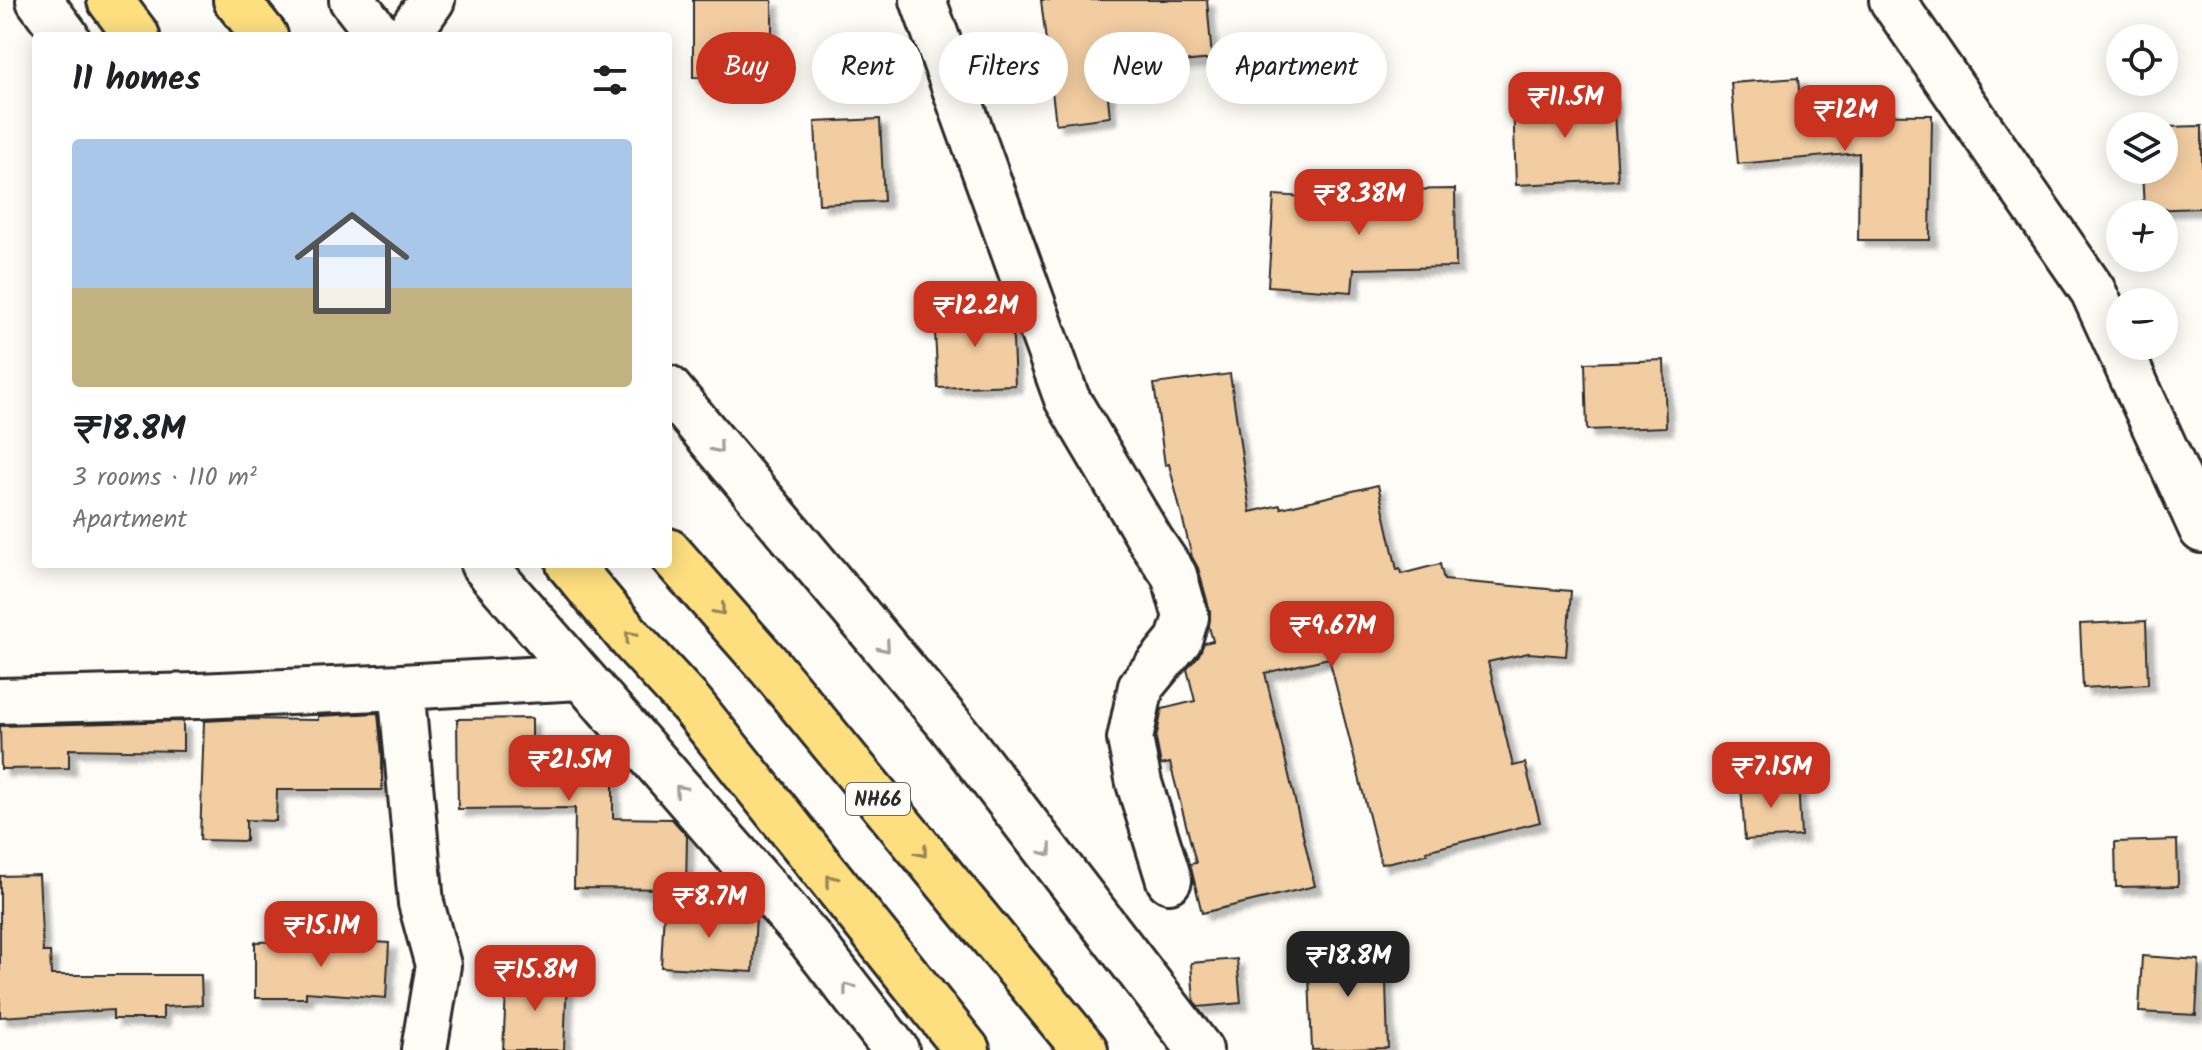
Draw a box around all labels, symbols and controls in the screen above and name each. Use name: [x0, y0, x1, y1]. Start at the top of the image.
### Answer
map controls: [2106, 24, 2178, 360]
button: locate: [2106, 24, 2178, 96]
chip: Buy: [696, 32, 796, 104]
chip: Rent: [812, 32, 923, 104]
chip: Filters: [939, 32, 1068, 104]
chip: New: [1084, 32, 1190, 104]
chip: Apartment: [1206, 32, 1387, 104]
text: 11 homes: [72, 53, 201, 107]
icon: filters: [588, 58, 632, 102]
pin: ₹11.5M: [1500, 72, 1630, 140]
text: ₹11.5M: [1526, 77, 1604, 119]
pin: ₹12M: [1798, 85, 1892, 153]
text: ₹12M: [1812, 90, 1878, 132]
button: layers: [2106, 112, 2178, 184]
pin: ₹8.38M: [1294, 169, 1424, 237]
text: ₹8.38M: [1312, 174, 1406, 216]
icon: home: [280, 191, 424, 335]
button: +: [2106, 200, 2178, 272]
pin: ₹12.2M: [910, 281, 1040, 349]
text: ₹12.2M: [932, 286, 1018, 328]
button: −: [2106, 288, 2178, 360]
text: ₹18.8M: [72, 403, 186, 457]
one-way arrow: [708, 439, 723, 453]
text: 3 rooms · 110 m²: [72, 457, 257, 499]
text: Apartment: [72, 499, 187, 541]
one-way arrow: [710, 600, 724, 615]
pin: ₹9.67M: [1267, 601, 1397, 669]
text: ₹9.67M: [1288, 606, 1376, 648]
one-way arrow: [625, 631, 640, 646]
one-way arrow: [875, 638, 890, 653]
pin: ₹21.5M: [504, 735, 634, 803]
text: ₹21.5M: [527, 740, 611, 782]
pin: ₹7.15M: [1706, 742, 1836, 810]
text: ₹7.15M: [1730, 747, 1812, 789]
road number: NH66: [846, 783, 910, 815]
one-way arrow: [675, 784, 690, 799]
one-way arrow: [1038, 842, 1052, 857]
one-way arrow: [912, 843, 927, 858]
pin: ₹8.7M: [653, 872, 765, 940]
one-way arrow: [826, 874, 841, 889]
text: ₹8.7M: [671, 877, 747, 919]
pin: ₹15.1M: [256, 901, 386, 969]
text: ₹15.1M: [282, 906, 360, 948]
pin: ₹18.8M: [1283, 931, 1413, 999]
text: ₹18.8M: [1305, 936, 1391, 978]
pin: ₹15.8M: [470, 945, 600, 1013]
text: ₹15.8M: [493, 950, 577, 992]
one-way arrow: [844, 982, 858, 997]

